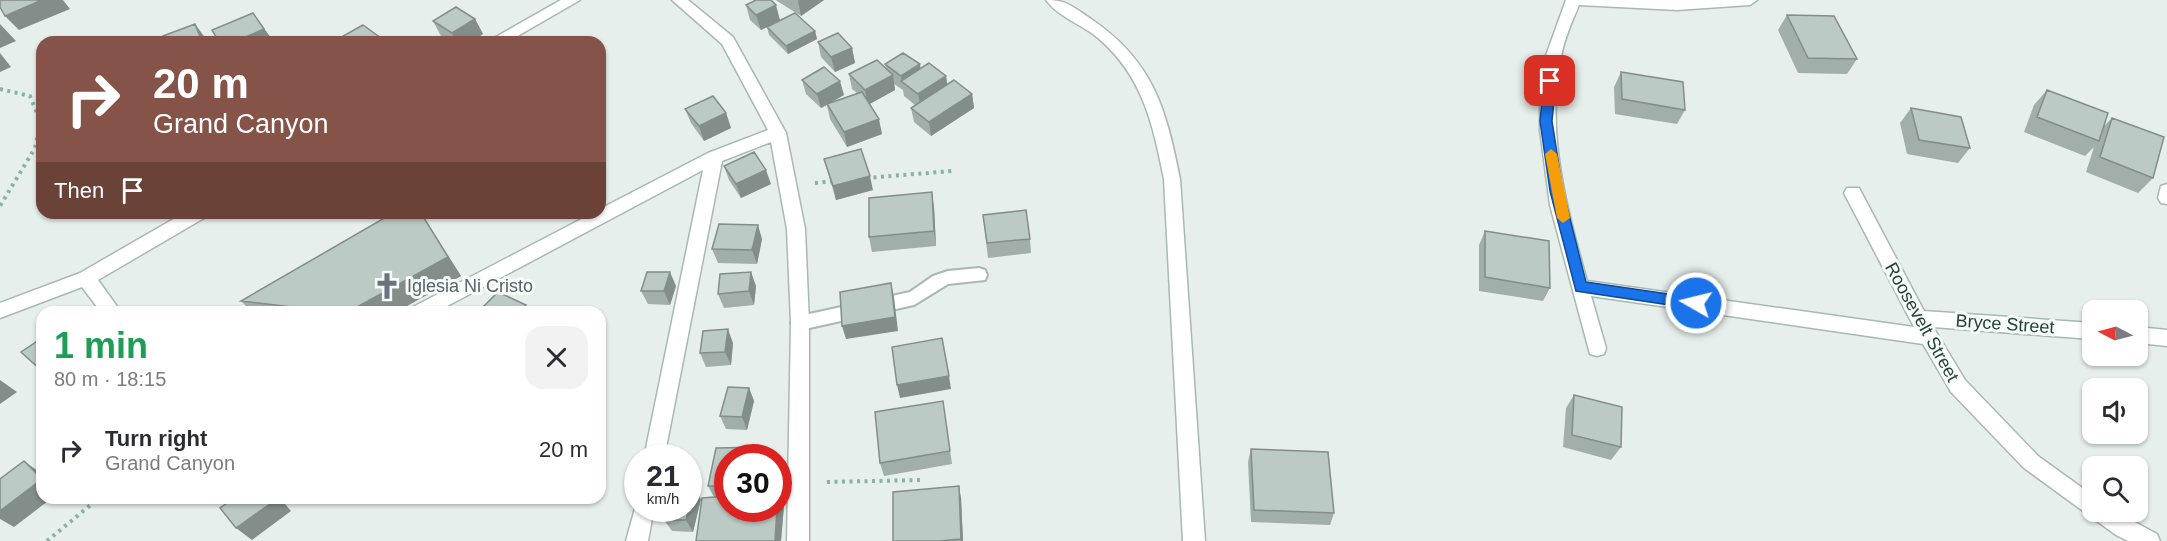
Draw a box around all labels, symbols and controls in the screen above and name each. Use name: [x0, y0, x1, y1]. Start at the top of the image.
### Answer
pin: [1524, 55, 1575, 106]
icon: right: [54, 60, 132, 138]
text: 20 m: [153, 60, 249, 107]
icon: arrive: [1533, 64, 1566, 97]
text: Grand Canyon: [153, 109, 329, 139]
icon: arrive: [116, 174, 149, 207]
text: Then: [54, 178, 104, 203]
street label: Roosevelt Street: [1881, 259, 1963, 385]
church icon: Iglesia Ni Cristo: [372, 271, 402, 301]
position arrow: [1664, 271, 1728, 335]
place label: Iglesia Ni Cristo: [407, 276, 533, 296]
north arrow: [2082, 300, 2148, 366]
map controls: [2082, 300, 2148, 522]
street label: Bryce Street: [1955, 311, 2055, 337]
text: 1 min: [54, 325, 148, 366]
button: close: [525, 326, 588, 389]
text: 80 m · 18:15: [54, 368, 166, 390]
button: sound: [2082, 378, 2148, 444]
text: Turn right: [105, 426, 207, 451]
icon: right: [54, 434, 87, 467]
text: 20 m: [539, 437, 588, 462]
speed limit sign: 30: [714, 444, 792, 522]
text: Grand Canyon: [105, 452, 235, 474]
button: search: [2082, 456, 2148, 522]
text: 21: [646, 459, 680, 492]
text: km/h: [647, 490, 679, 507]

